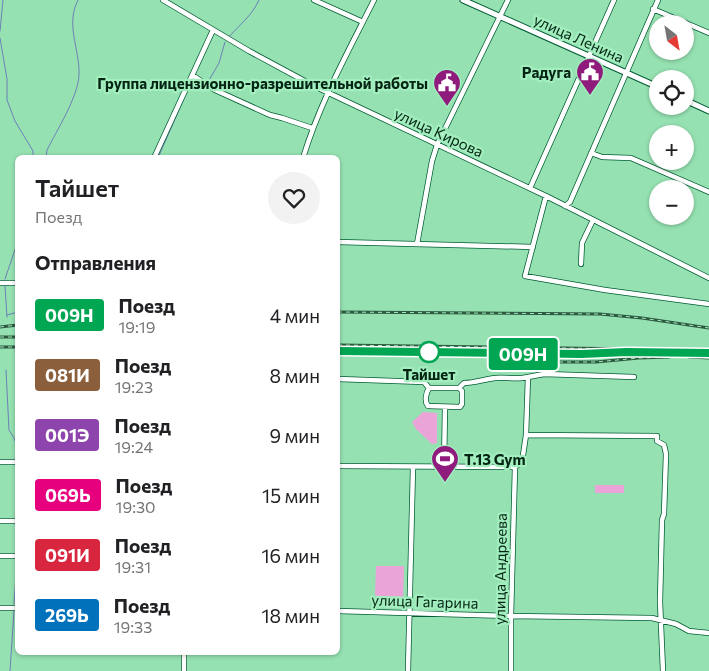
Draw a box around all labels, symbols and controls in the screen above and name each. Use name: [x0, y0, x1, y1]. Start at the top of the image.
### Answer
street label: улица Ленина: [531, 10, 627, 66]
north arrow: [649, 15, 694, 60]
map controls: [649, 15, 694, 225]
public building icon: Радуга: [575, 57, 605, 96]
place label: Радуга: [522, 63, 571, 81]
public building icon: Группа лицензионно-разрешительной работы: [432, 68, 462, 107]
button: locate: [649, 70, 694, 115]
place label: Группа лицензионно-разрешительной работы: [97, 74, 428, 92]
street label: улица Кирова: [392, 104, 486, 160]
button: +: [649, 125, 694, 170]
button: heart: [268, 172, 320, 224]
text: Тайшет: [35, 173, 119, 202]
button: −: [649, 180, 694, 225]
text: Поезд: [35, 207, 82, 226]
text: Отправления: [35, 251, 156, 274]
text: Поезд: [119, 294, 175, 317]
text: 009Н: [45, 304, 94, 326]
text: 4 мин: [270, 304, 320, 327]
text: 19:19: [119, 317, 155, 336]
line badge: 009Н: [488, 338, 558, 370]
marker: Тайшет: [418, 341, 440, 363]
text: 009Н: [499, 343, 547, 365]
text: Поезд: [115, 354, 171, 377]
text: 081И: [45, 364, 90, 386]
text: 8 мин: [270, 364, 320, 387]
place label: Тайшет: [403, 365, 455, 383]
text: 19:23: [115, 377, 153, 396]
text: Поезд: [114, 414, 171, 437]
text: 001Э: [45, 424, 89, 446]
text: 9 мин: [270, 424, 320, 447]
text: 19:24: [114, 437, 153, 456]
sports icon: T.13 Gym: [430, 444, 460, 483]
place label: T.13 Gym: [464, 450, 526, 468]
text: Поезд: [116, 474, 172, 497]
text: 069Ь: [45, 484, 91, 506]
text: 15 мин: [262, 484, 320, 507]
text: 19:30: [116, 497, 156, 516]
street label: улица Андреева: [490, 513, 510, 625]
text: Поезд: [115, 534, 171, 557]
text: 091И: [45, 544, 90, 566]
text: 16 мин: [261, 544, 320, 567]
text: 19:31: [115, 557, 151, 576]
street label: улица Гагарина: [371, 590, 479, 612]
text: Поезд: [114, 594, 170, 617]
text: 269Ь: [45, 604, 89, 626]
text: 18 мин: [261, 604, 320, 627]
text: 19:33: [114, 617, 152, 636]

